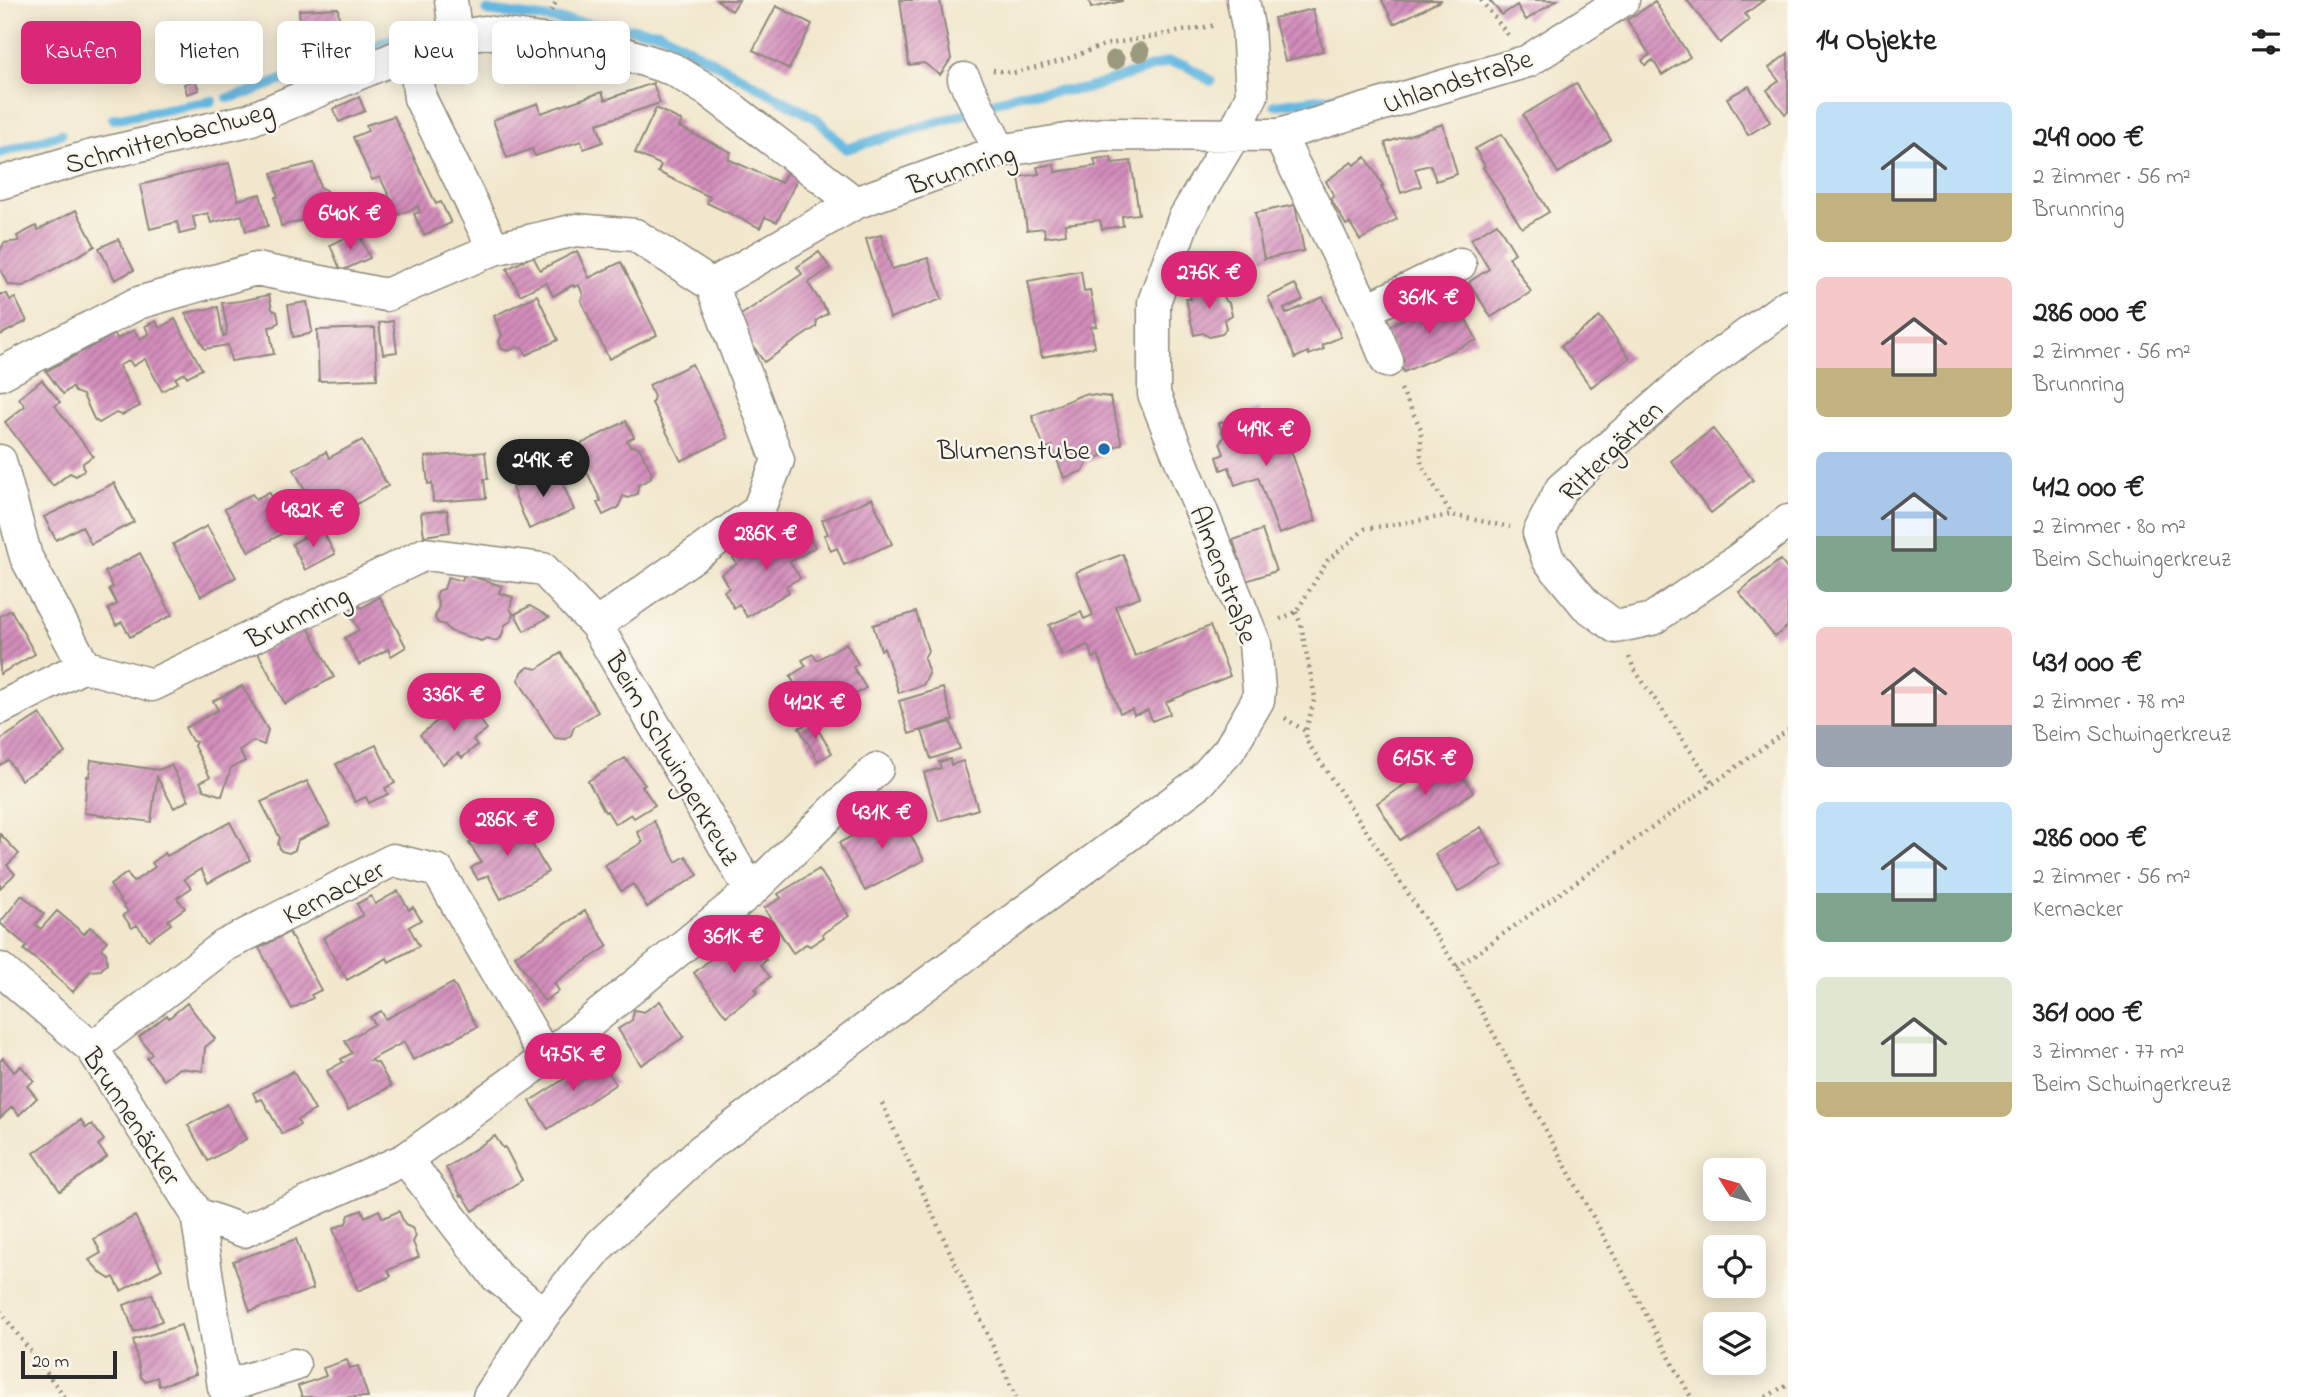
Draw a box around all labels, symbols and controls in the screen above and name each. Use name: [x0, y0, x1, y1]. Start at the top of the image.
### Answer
text: 14 Objekte: [1816, 20, 1936, 64]
chip: Kaufen: [21, 21, 141, 84]
chip: Mieten: [155, 21, 263, 84]
chip: Filter: [277, 21, 375, 84]
chip: Neu: [389, 21, 478, 84]
chip: Wohnung: [492, 21, 630, 84]
icon: filters: [2247, 23, 2285, 61]
street label: Uhlandstraße: [1378, 40, 1539, 127]
street label: Schmittenbachweg: [61, 92, 279, 187]
text: 249 000 €: [2033, 117, 2144, 161]
icon: home: [1872, 130, 1956, 214]
street label: Brunnring: [902, 135, 1021, 208]
text: 2 Zimmer · 56 m²: [2033, 161, 2191, 194]
pin: 640K €: [293, 192, 407, 252]
text: Brunnring: [2033, 194, 2124, 227]
text: 640K €: [319, 198, 381, 231]
pin: 276K €: [1152, 252, 1266, 311]
text: 276K €: [1177, 257, 1241, 290]
pin: 361K €: [1372, 276, 1486, 336]
text: 361K €: [1399, 282, 1459, 315]
text: 286 000 €: [2033, 292, 2147, 336]
icon: home: [1872, 305, 1956, 389]
text: 2 Zimmer · 56 m²: [2033, 336, 2191, 369]
text: Brunnring: [2033, 369, 2124, 402]
street label: Rittergärten: [1551, 392, 1674, 513]
pin: 419K €: [1209, 408, 1323, 468]
text: 419K €: [1238, 414, 1294, 447]
place label: Blumenstube: [936, 432, 1090, 473]
pin: 249K €: [486, 440, 600, 499]
marker: Blumenstube: [1096, 441, 1112, 457]
text: 249K €: [513, 445, 573, 478]
text: 412 000 €: [2033, 467, 2145, 511]
icon: home: [1872, 480, 1956, 564]
pin: 482K €: [256, 490, 370, 549]
text: 482K €: [282, 495, 344, 528]
street label: Almenstraße: [1177, 500, 1267, 651]
text: 2 Zimmer · 80 m²: [2033, 511, 2186, 544]
pin: 286K €: [709, 512, 823, 572]
text: 286K €: [734, 518, 798, 551]
text: Beim Schwingerkreuz: [2033, 544, 2231, 577]
street label: Brunnring: [239, 576, 357, 662]
text: 431 000 €: [2033, 642, 2142, 686]
street label: Beim Schwingerkreuz: [592, 644, 749, 875]
icon: home: [1872, 655, 1956, 739]
pin: 336K €: [397, 674, 511, 733]
text: 336K €: [423, 679, 485, 712]
pin: 412K €: [758, 682, 872, 741]
text: 2 Zimmer · 78 m²: [2033, 686, 2185, 719]
text: 412K €: [784, 687, 846, 720]
text: Beim Schwingerkreuz: [2033, 719, 2231, 752]
pin: 615K €: [1368, 738, 1482, 797]
text: 615K €: [1393, 743, 1457, 776]
pin: 431K €: [825, 792, 939, 851]
text: 431K €: [852, 797, 912, 830]
pin: 286K €: [450, 798, 564, 858]
text: 286K €: [475, 804, 539, 837]
text: 286 000 €: [2033, 817, 2147, 861]
icon: home: [1872, 830, 1956, 914]
street label: Kernacker: [276, 851, 393, 937]
text: 2 Zimmer · 56 m²: [2033, 861, 2191, 894]
text: Kernacker: [2033, 894, 2123, 927]
pin: 361K €: [677, 916, 791, 975]
text: 361K €: [704, 921, 764, 954]
text: 361 000 €: [2033, 992, 2143, 1036]
icon: home: [1872, 1005, 1956, 1089]
pin: 475K €: [516, 1034, 630, 1093]
text: 3 Zimmer · 77 m²: [2033, 1036, 2184, 1069]
text: 475K €: [540, 1039, 606, 1072]
street label: Brunnenäcker: [69, 1040, 190, 1195]
text: Beim Schwingerkreuz: [2033, 1069, 2231, 1102]
north arrow: [1703, 1158, 1766, 1222]
map controls: [1703, 1158, 1766, 1375]
button: locate: [1703, 1235, 1766, 1298]
button: layers: [1703, 1312, 1766, 1375]
scale bar: [21, 1348, 117, 1380]
text: 20 m: [32, 1349, 69, 1376]

